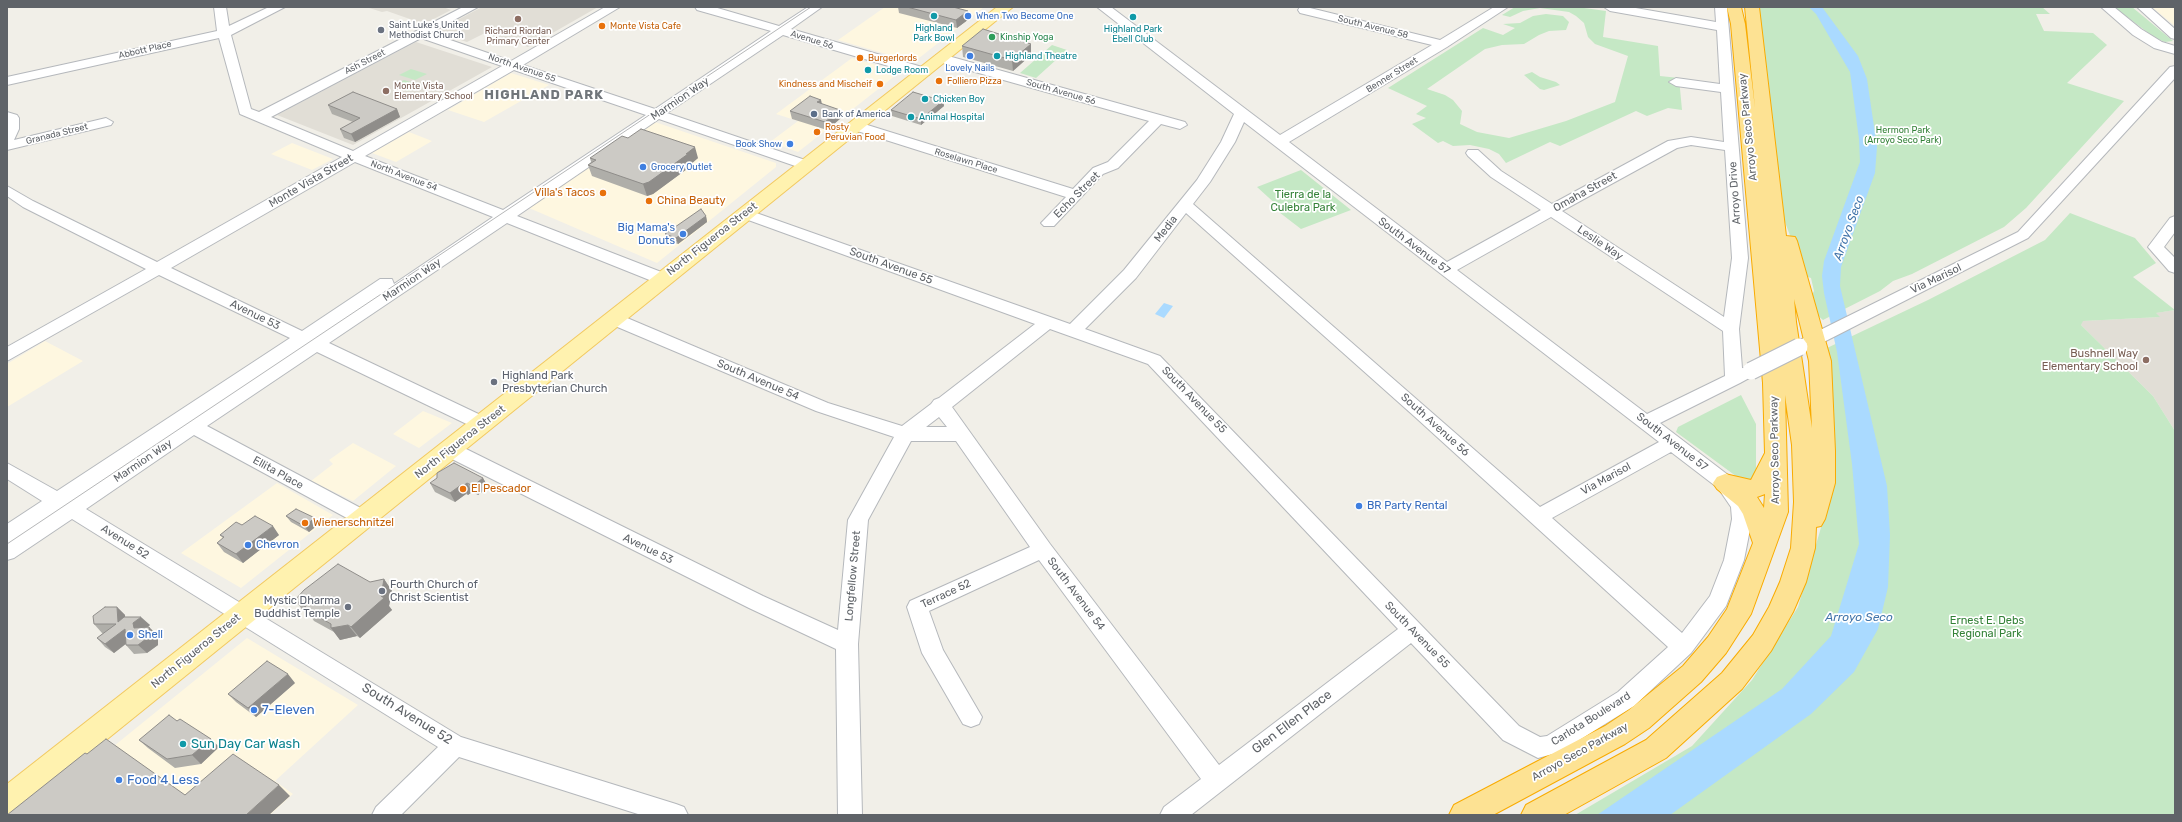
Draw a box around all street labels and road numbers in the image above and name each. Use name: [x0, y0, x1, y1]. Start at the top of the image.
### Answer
street label: South Avenue 58: [1337, 13, 1409, 41]
street label: Avenue 56: [789, 28, 835, 52]
street label: Abbott Place: [117, 39, 173, 61]
street label: Ash Street: [343, 47, 387, 77]
street label: North Avenue 55: [487, 51, 557, 85]
street label: Benner Street: [1364, 55, 1420, 95]
street label: Arroyo Seco Parkway: [1736, 72, 1760, 182]
street label: Marmion Way: [648, 75, 712, 123]
street label: South Avenue 56: [1025, 77, 1097, 107]
street label: Granada Street: [25, 121, 89, 147]
street label: Roselawn Place: [933, 146, 999, 176]
street label: Monte Vista Street: [267, 152, 355, 210]
street label: North Avenue 54: [369, 158, 439, 194]
street label: Arroyo Drive: [1726, 161, 1744, 225]
street label: Echo Street: [1051, 169, 1103, 221]
street label: Omaha Street: [1551, 169, 1619, 215]
street label: North Figueroa Street: [664, 200, 760, 278]
street label: Media: [1152, 213, 1180, 245]
street label: South Avenue 57: [1375, 215, 1453, 277]
street label: Leslie Way: [1574, 223, 1626, 263]
street label: South Avenue 55: [848, 245, 934, 287]
street label: Marmion Way: [380, 256, 444, 304]
street label: Via Marisol: [1908, 261, 1964, 297]
street label: Avenue 53: [228, 297, 282, 333]
street label: South Avenue 54: [715, 357, 801, 403]
street label: South Avenue 55: [1159, 364, 1229, 436]
street label: South Avenue 56: [1398, 391, 1472, 459]
street label: Arroyo Seco Parkway: [1767, 396, 1783, 504]
street label: North Figueroa Street: [412, 403, 508, 481]
street label: South Avenue 57: [1634, 410, 1710, 474]
street label: Marmion Way: [111, 437, 175, 485]
street label: Ellita Place: [250, 454, 306, 492]
street label: Via Marisol: [1579, 460, 1633, 498]
street label: Avenue 52: [99, 522, 151, 562]
street label: Longfellow Street: [842, 530, 864, 622]
street label: Avenue 53: [621, 531, 675, 567]
street label: South Avenue 54: [1044, 555, 1108, 633]
street label: Terrace 52: [919, 577, 973, 611]
street label: South Avenue 55: [1382, 599, 1452, 671]
street label: North Figueroa Street: [149, 611, 243, 691]
street label: South Avenue 52: [359, 680, 455, 748]
street label: Glen Ellen Place: [1249, 687, 1335, 757]
street label: Carlota Boulevard: [1549, 689, 1633, 749]
street label: Arroyo Seco Parkway: [1529, 720, 1631, 784]

